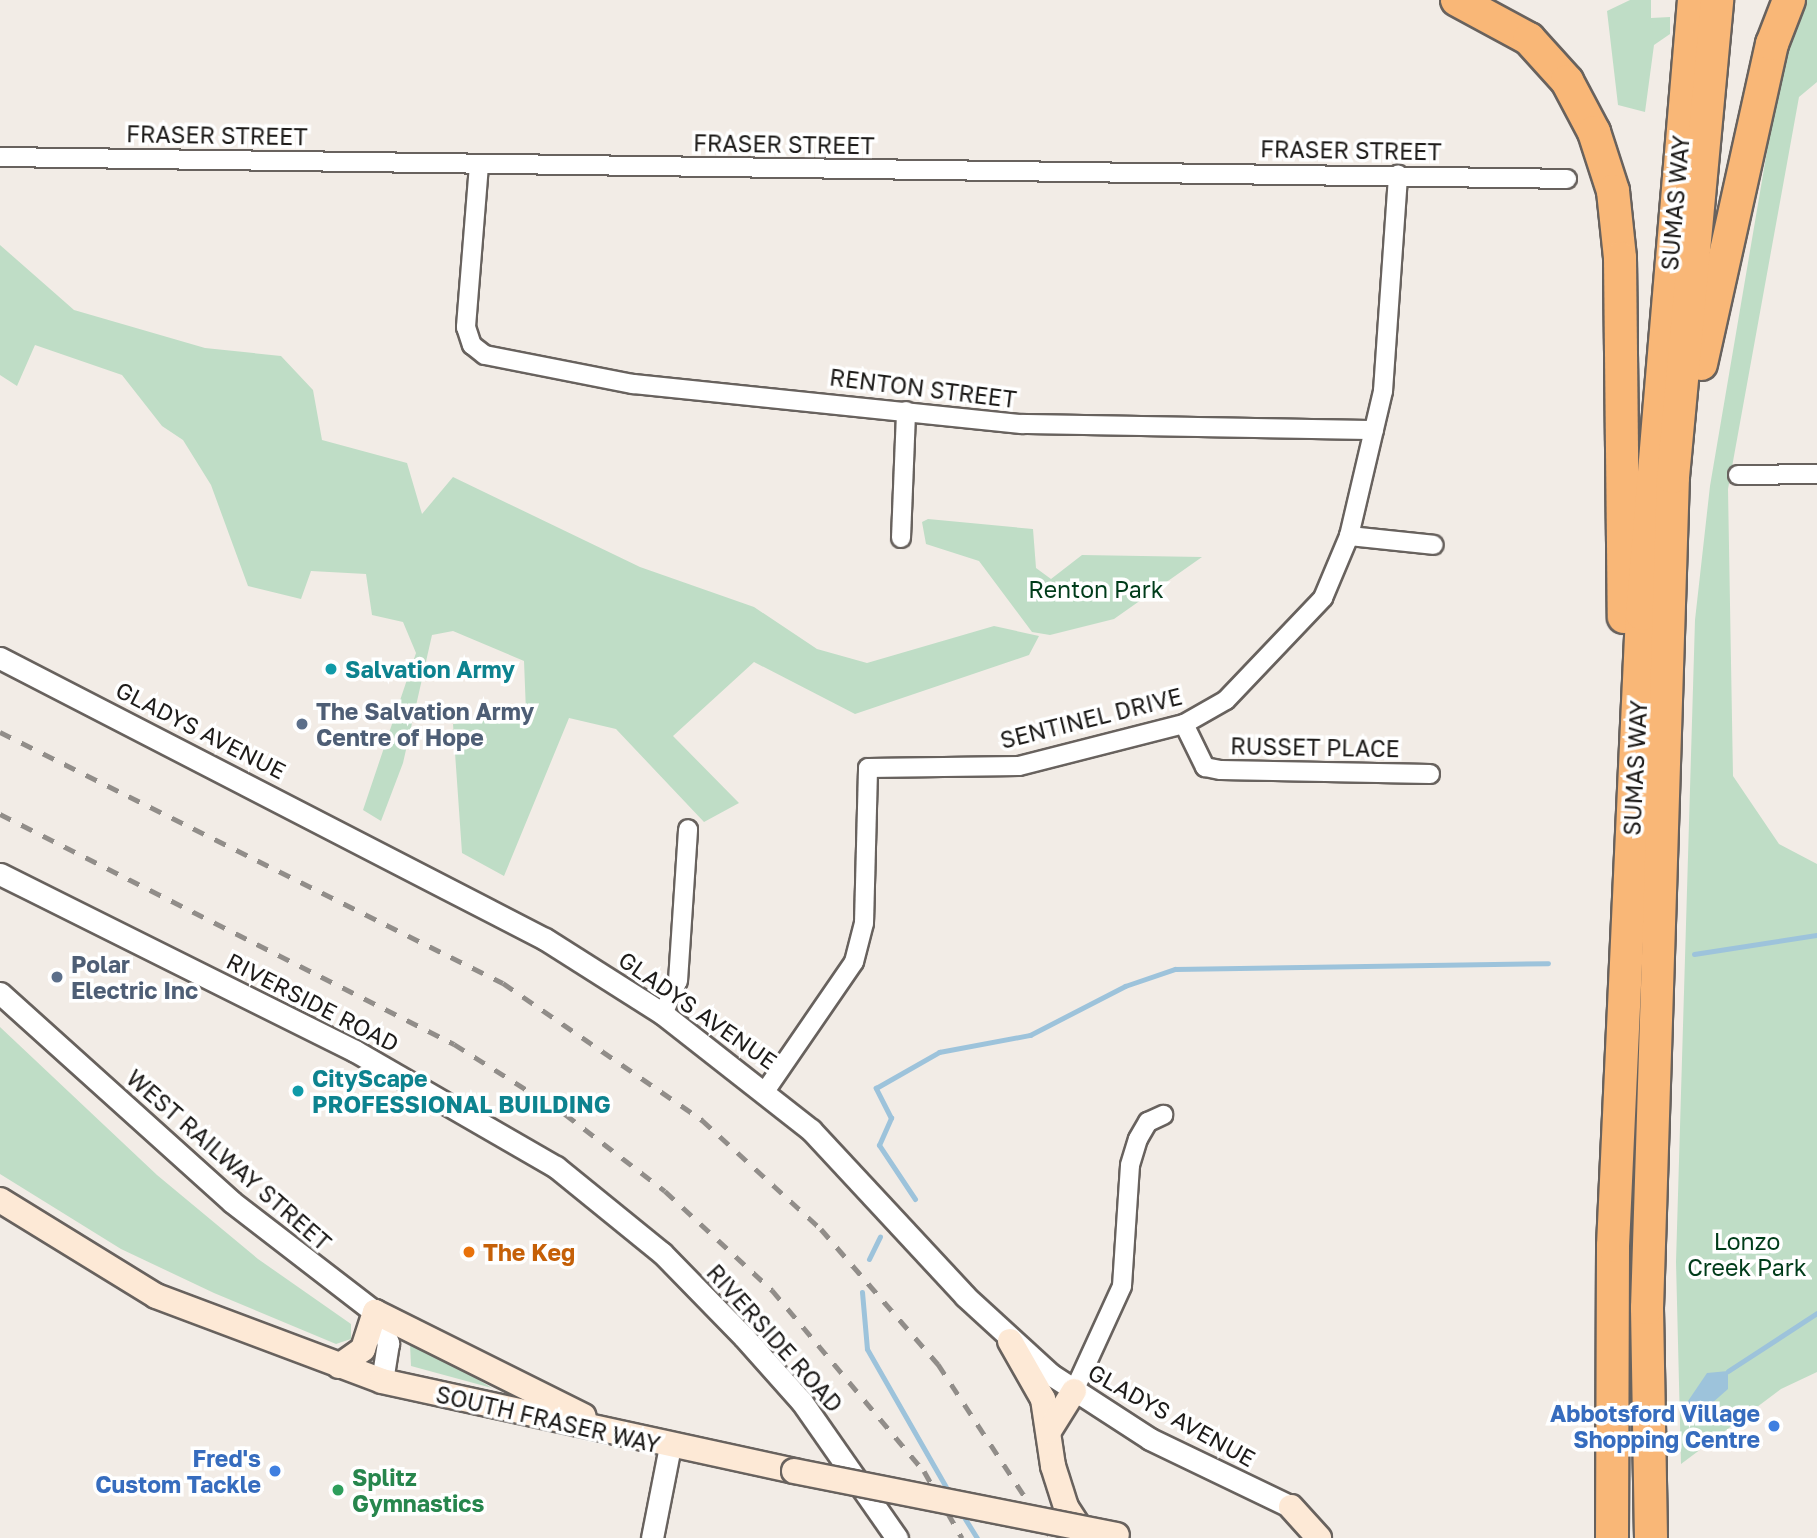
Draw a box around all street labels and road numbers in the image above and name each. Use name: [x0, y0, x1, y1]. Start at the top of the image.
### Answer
street label: FRASER STREET: [126, 120, 308, 150]
street label: FRASER STREET: [693, 129, 875, 159]
street label: SUMAS WAY: [1655, 134, 1695, 272]
street label: FRASER STREET: [1260, 135, 1442, 165]
street label: RENTON STREET: [828, 363, 1018, 413]
street label: GLADYS AVENUE: [112, 675, 290, 785]
street label: SENTINEL DRIVE: [997, 682, 1185, 754]
street label: SUMAS WAY: [1618, 700, 1652, 836]
street label: RUSSET PLACE: [1230, 732, 1400, 762]
street label: GLADYS AVENUE: [614, 945, 782, 1075]
street label: RIVERSIDE ROAD: [222, 947, 404, 1057]
street label: WEST RAILWAY STREET: [121, 1064, 337, 1256]
street label: RIVERSIDE ROAD: [701, 1258, 849, 1418]
street label: GLADYS AVENUE: [1084, 1358, 1260, 1472]
street label: SOUTH FRASER WAY: [433, 1380, 663, 1458]

